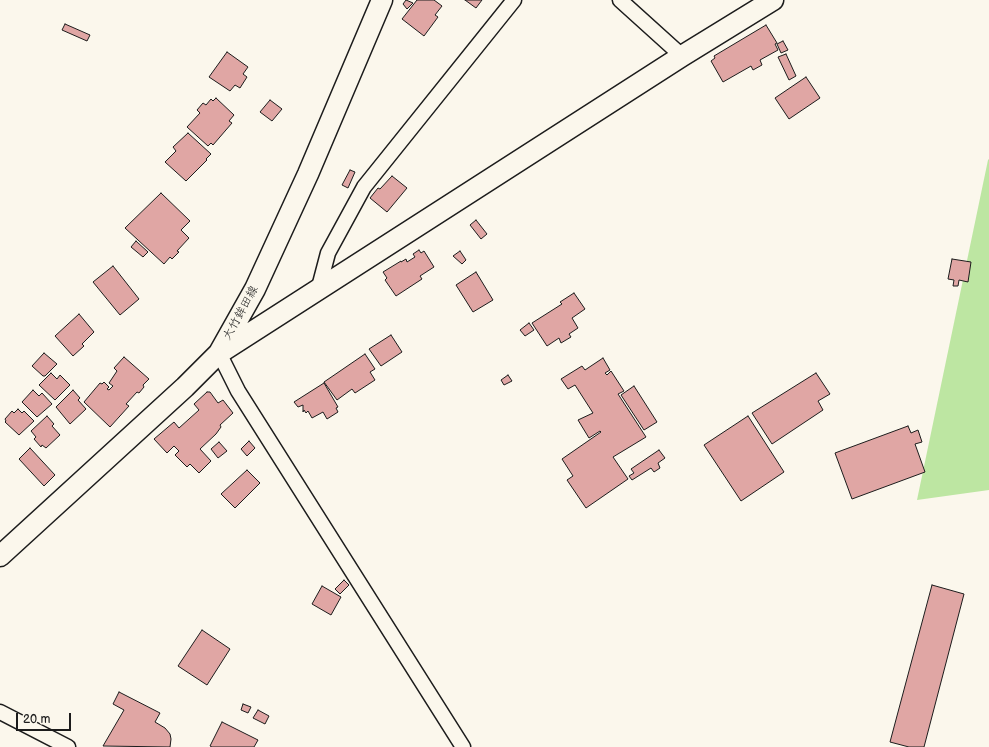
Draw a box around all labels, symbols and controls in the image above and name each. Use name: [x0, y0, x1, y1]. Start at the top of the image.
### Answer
street label: 大竹鉾田線: [220, 283, 262, 343]
scale bar: [18, 705, 73, 731]
text: 20 m: [23, 712, 50, 727]

